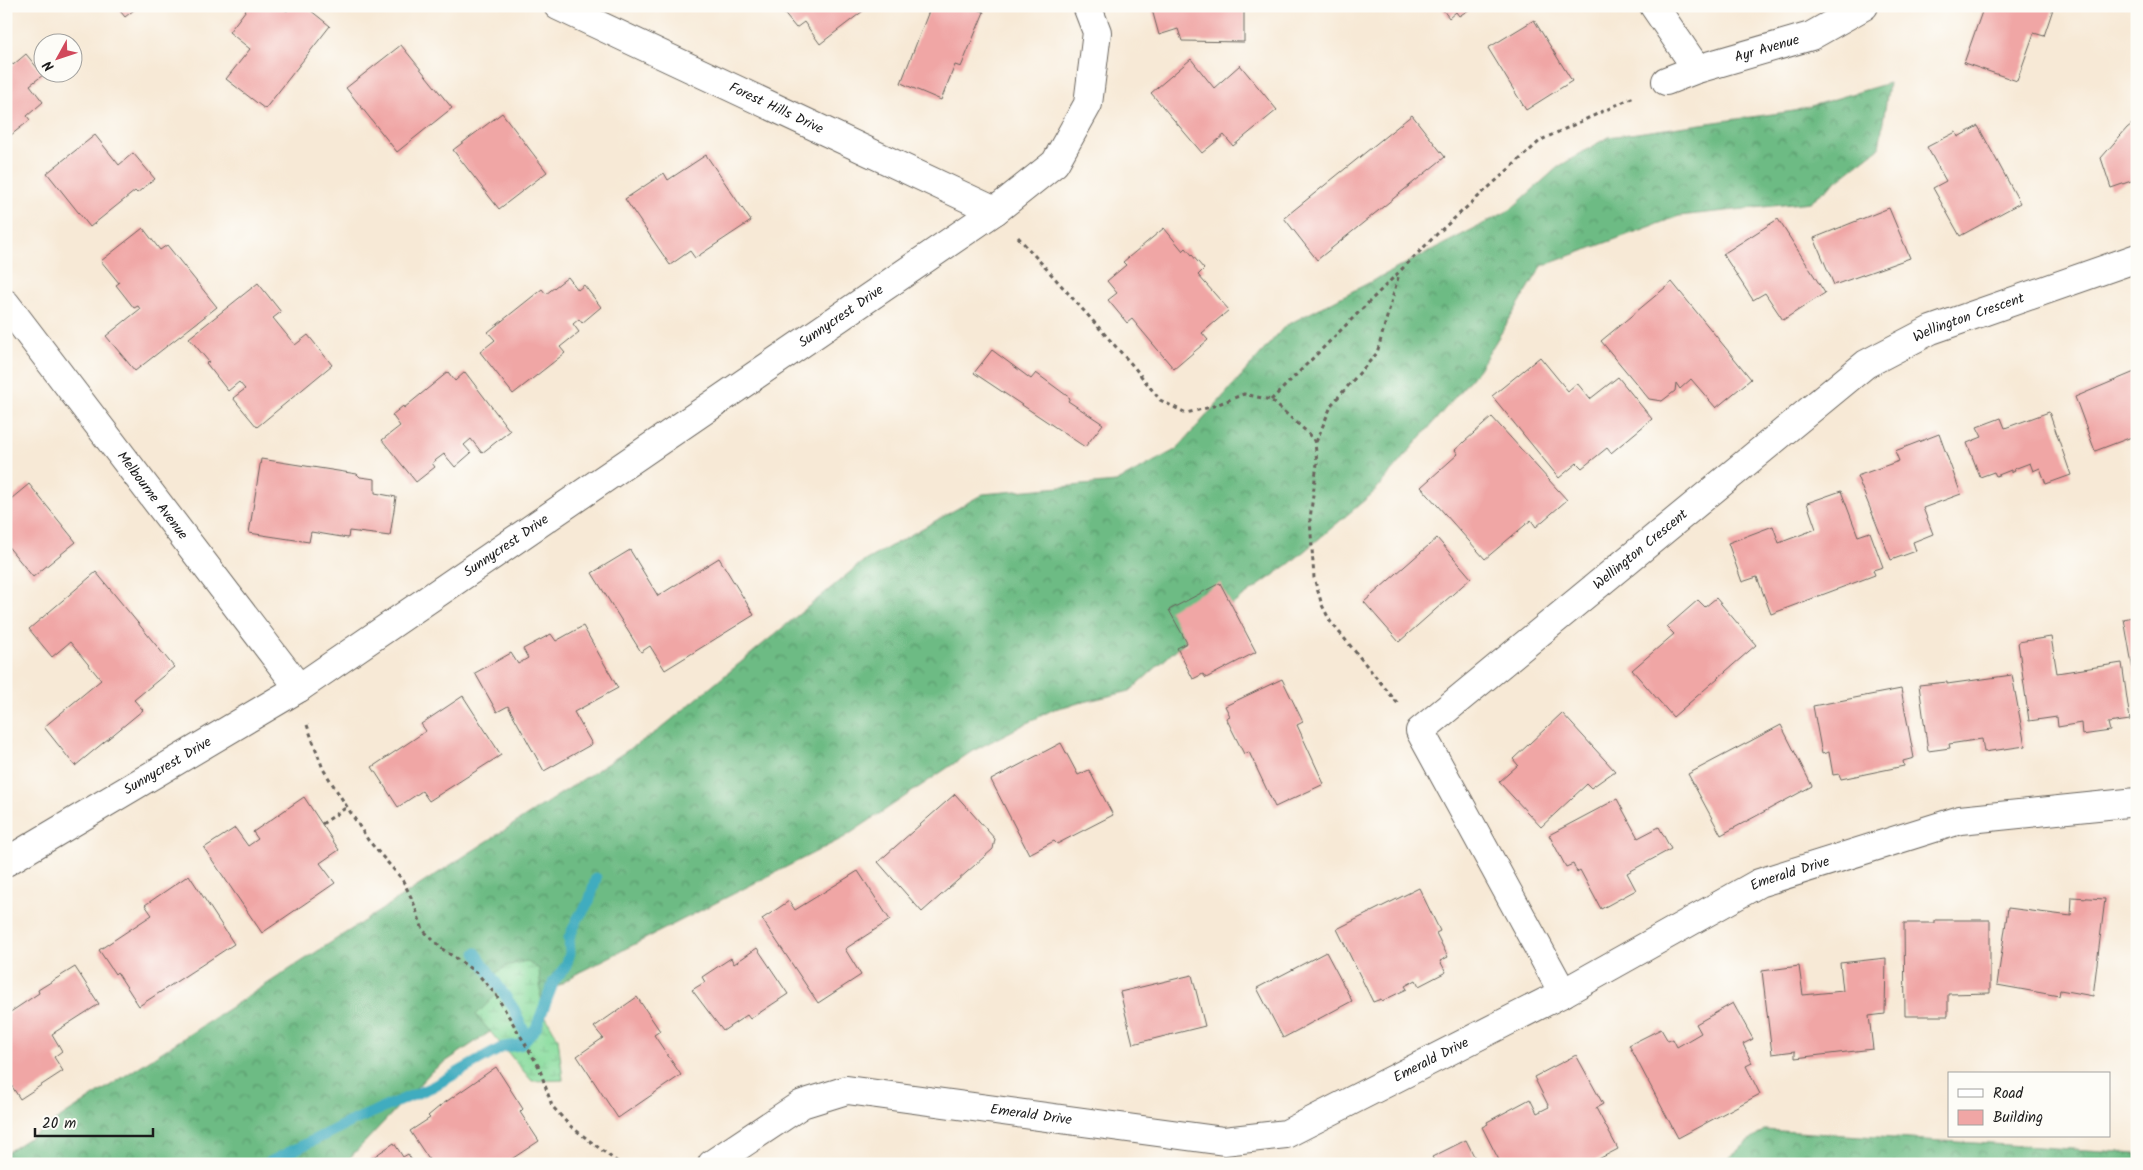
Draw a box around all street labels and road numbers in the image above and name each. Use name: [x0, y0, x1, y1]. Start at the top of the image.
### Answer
street label: Ayr Avenue: [1732, 29, 1803, 69]
street label: Forest Hills Drive: [725, 77, 828, 140]
street label: Sunnycrest Drive: [794, 279, 889, 354]
street label: Wellington Crescent: [1909, 287, 2028, 349]
street label: Melbourne Avenue: [111, 447, 194, 545]
street label: Wellington Crescent: [1588, 503, 1693, 595]
street label: Sunnycrest Drive: [459, 508, 554, 583]
street label: Sunnycrest Drive: [119, 731, 216, 801]
street label: Emerald Drive: [1746, 850, 1833, 897]
street label: Emerald Drive: [1390, 1031, 1473, 1089]
street label: Emerald Drive: [989, 1098, 1074, 1131]

